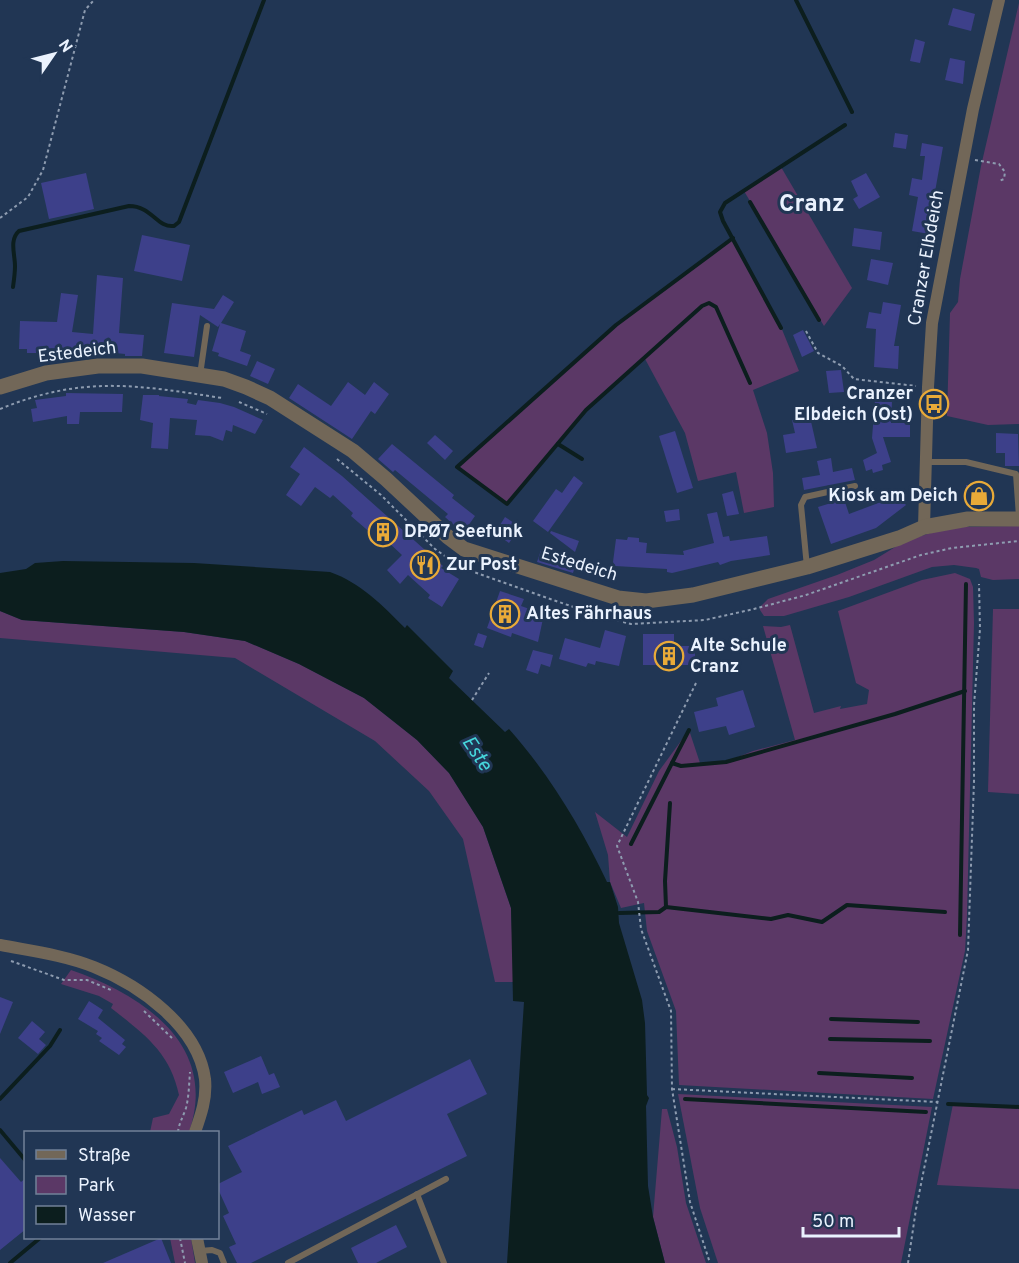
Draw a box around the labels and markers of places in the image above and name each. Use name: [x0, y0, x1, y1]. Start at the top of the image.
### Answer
place label: Cranzer Elbdeich (Ost): [794, 383, 913, 427]
bus stop icon: Cranzer Elbdeich (Ost): [918, 388, 950, 420]
shop icon: Kiosk am Deich: [963, 480, 995, 512]
place label: Kiosk am Deich: [828, 485, 958, 508]
building icon: DPØ7 Seefunk: [367, 516, 399, 548]
place label: DPØ7 Seefunk: [404, 521, 523, 544]
restaurant icon: Zur Post: [409, 549, 441, 581]
place label: Zur Post: [446, 554, 517, 577]
building icon: Altes Fährhaus: [489, 598, 521, 630]
place label: Altes Fährhaus: [526, 603, 652, 626]
place label: Alte Schule Cranz: [690, 635, 787, 679]
building icon: Alte Schule Cranz: [653, 640, 685, 672]

